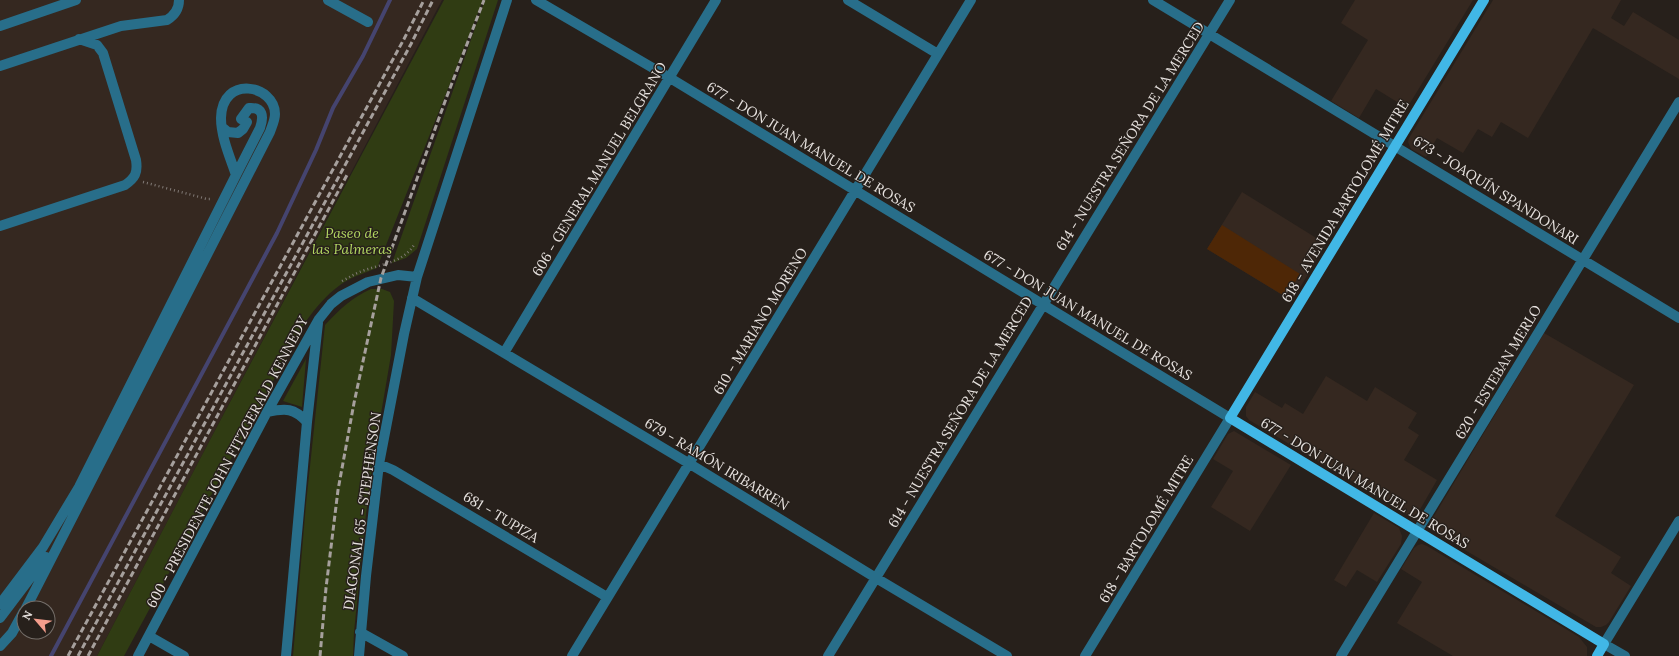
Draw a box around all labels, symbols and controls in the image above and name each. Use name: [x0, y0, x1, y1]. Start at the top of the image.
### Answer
street label: 614 - NUESTRA SEÑORA DE LA MERCED: [1052, 18, 1208, 254]
street label: 606 - GENERAL MANUEL BELGRANO: [528, 59, 670, 279]
street label: 677 - DON JUAN MANUEL DE ROSAS: [704, 77, 919, 217]
street label: 618 - AVENIDA BARTOLOMÉ MITRE: [1277, 96, 1413, 306]
street label: 673 - JOAQUÍN SPANDONARI: [1410, 132, 1582, 248]
park label: Paseo de las Palmeras: [312, 224, 392, 258]
street label: 610 - MARIANO MORENO: [709, 244, 811, 398]
street label: 677 - DON JUAN MANUEL DE ROSAS: [981, 245, 1196, 385]
street label: 614 - NUESTRA SEÑORA DE LA MERCED: [884, 293, 1036, 531]
street label: 620 - ESTEBAN MERLO: [1451, 302, 1545, 442]
street label: 600 - PRESIDENTE JOHN FITZGERALD KENNEDY: [142, 312, 312, 611]
street label: DIAGONAL 65 - STEPHENSON: [339, 410, 385, 611]
street label: 677 - DON JUAN MANUEL DE ROSAS: [1258, 413, 1473, 553]
street label: 679 - RAMÓN IRIBARREN: [642, 414, 793, 514]
street label: 618 - BARTOLOMÉ MITRE: [1095, 452, 1197, 606]
street label: 681 - TUPIZA: [460, 487, 542, 547]
north arrow: [16, 600, 56, 640]
text: N: [19, 608, 36, 622]

